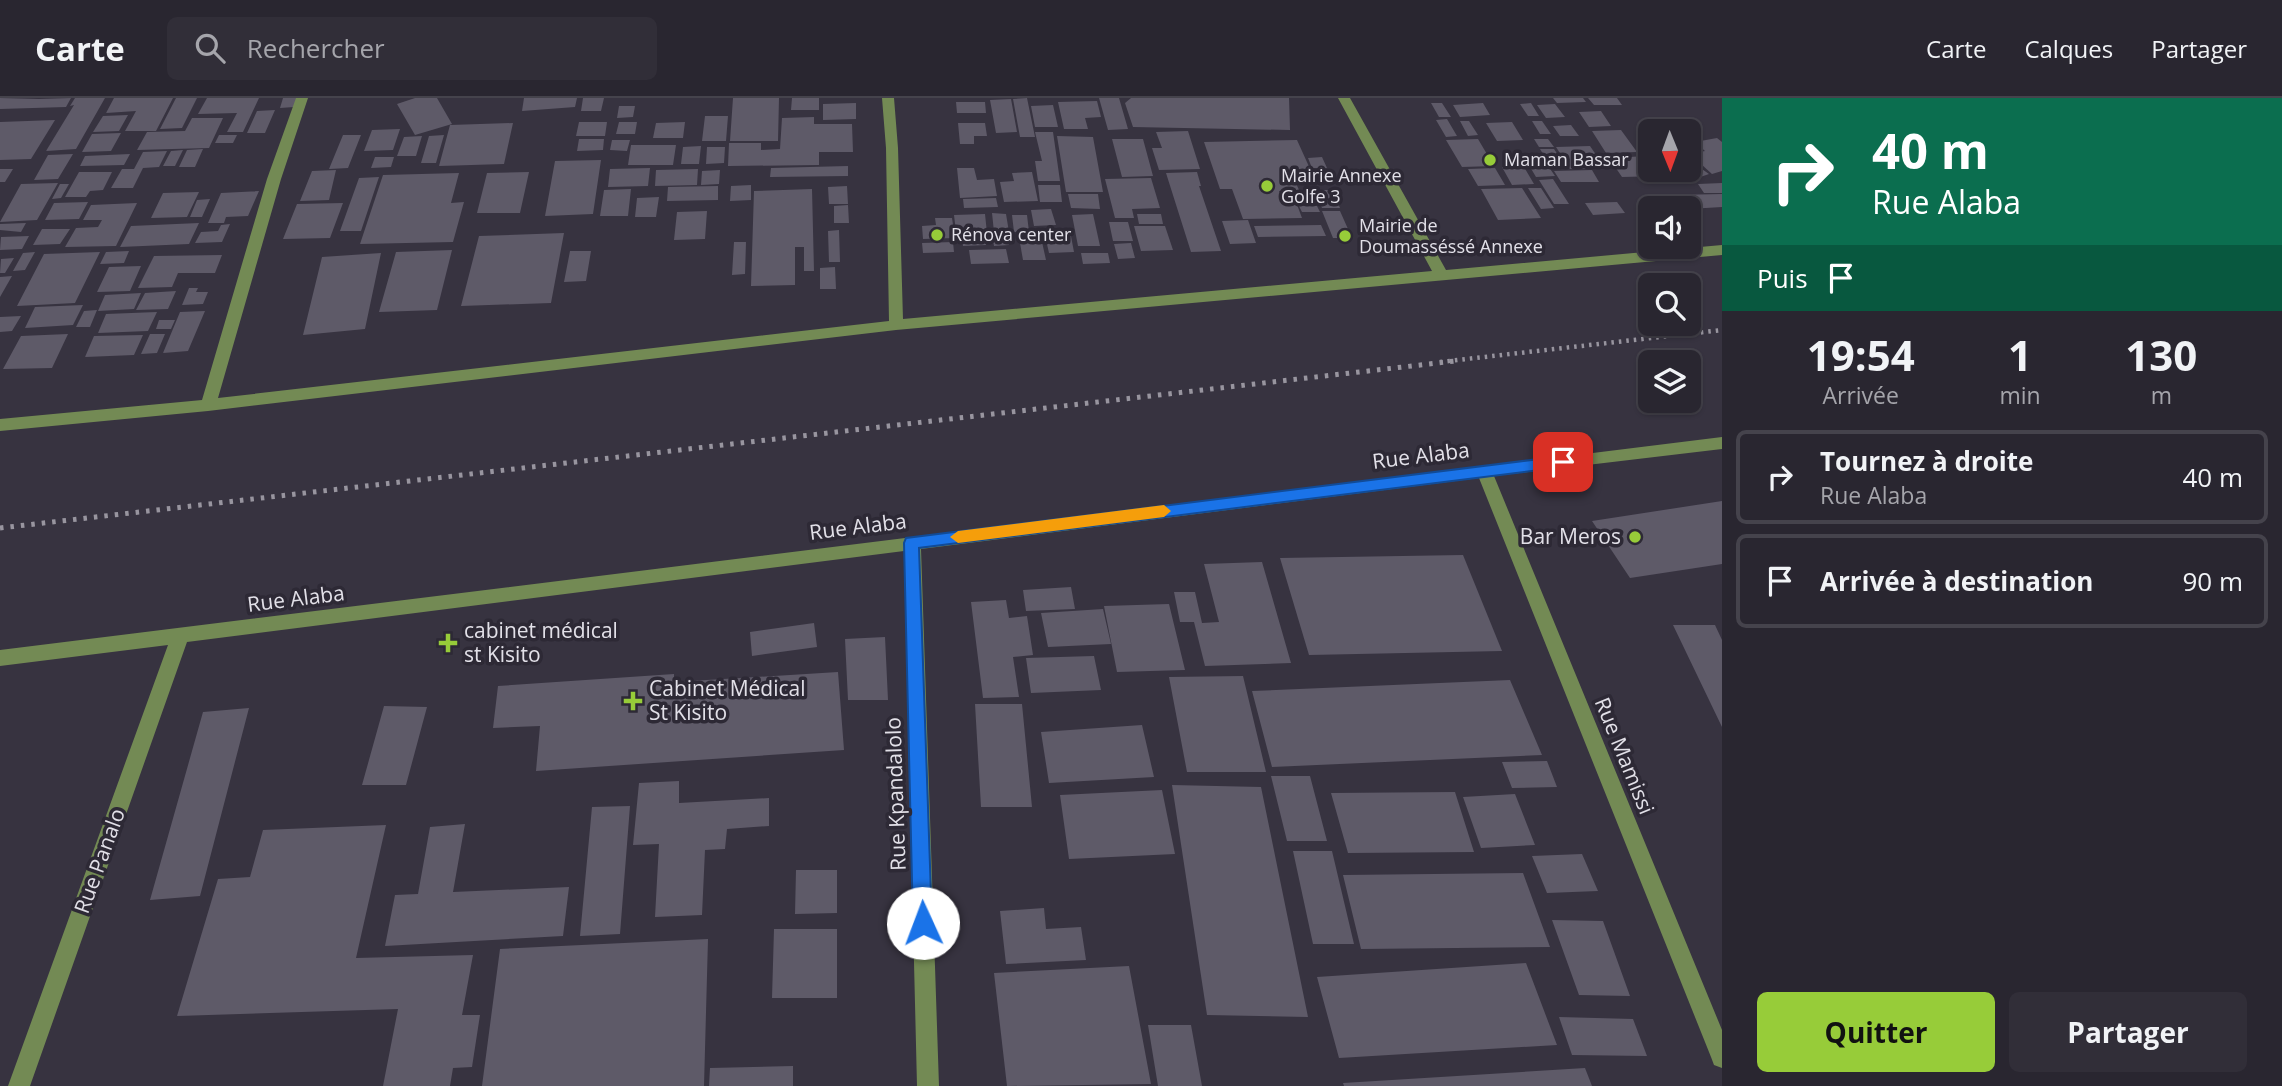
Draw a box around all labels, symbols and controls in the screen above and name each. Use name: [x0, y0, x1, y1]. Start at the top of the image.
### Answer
search box: [167, 17, 657, 80]
text: Carte: [35, 26, 125, 71]
icon: search: [191, 29, 229, 67]
text: Rechercher: [247, 30, 385, 66]
text: Carte: [1926, 32, 1986, 65]
text: Calques: [2024, 32, 2113, 65]
text: Partager: [2151, 32, 2247, 65]
text: 40 m: [1872, 117, 1989, 183]
north arrow: [1638, 119, 1701, 182]
map controls: [1638, 119, 1701, 413]
icon: right: [1757, 126, 1848, 217]
place label: Maman Bassar: [1504, 147, 1629, 171]
marker: Maman Bassar: [1482, 152, 1498, 168]
place label: Mairie Annexe Golfe 3: [1281, 163, 1402, 208]
marker: Mairie Annexe Golfe 3: [1259, 178, 1275, 194]
text: Rue Alaba: [1872, 180, 2021, 223]
button: sound: [1638, 196, 1701, 259]
place label: Mairie de Doumasséssé Annexe: [1359, 213, 1543, 258]
place label: Rénova center: [951, 222, 1072, 246]
marker: Rénova center: [929, 227, 945, 243]
marker: Mairie de Doumasséssé Annexe: [1337, 228, 1353, 244]
icon: arrive: [1822, 259, 1860, 297]
text: Puis: [1757, 260, 1808, 296]
button: search: [1638, 273, 1701, 336]
text: 19:54: [1807, 326, 1915, 383]
text: 1: [2008, 326, 2032, 383]
text: 130: [2125, 326, 2197, 383]
button: layers: [1638, 350, 1701, 413]
text: Arrivée: [1822, 379, 1899, 411]
text: min: [1999, 379, 2041, 411]
text: m: [2151, 379, 2172, 411]
pin: [1533, 432, 1593, 492]
street label: Rue Alaba: [1371, 435, 1471, 475]
icon: arrive: [1544, 443, 1582, 481]
text: Tournez à droite: [1820, 443, 2033, 479]
icon: right: [1761, 458, 1799, 496]
text: 40 m: [2182, 459, 2243, 495]
text: Rue Alaba: [1820, 479, 1927, 511]
street label: Rue Alaba: [808, 506, 908, 546]
place label: Bar Meros: [1520, 522, 1621, 550]
marker: Bar Meros: [1627, 529, 1643, 545]
icon: arrive: [1761, 562, 1799, 600]
text: Arrivée à destination: [1820, 563, 2093, 599]
text: 90 m: [2182, 563, 2243, 599]
street label: Rue Alaba: [246, 578, 346, 618]
place label: cabinet médical st Kisito: [464, 616, 618, 668]
marker: cabinet médical st Kisito: [438, 633, 458, 653]
place label: Cabinet Médical St Kisito: [649, 674, 806, 726]
marker: Cabinet Médical St Kisito: [623, 691, 643, 711]
street label: Rue Mamissi: [1589, 693, 1661, 818]
street label: Rue Kpandalolo: [878, 717, 912, 871]
street label: Rue Panalo: [67, 804, 131, 917]
position arrow: [886, 886, 960, 960]
button: Quitter: [1757, 992, 1995, 1072]
button: Partager: [2009, 992, 2247, 1072]

